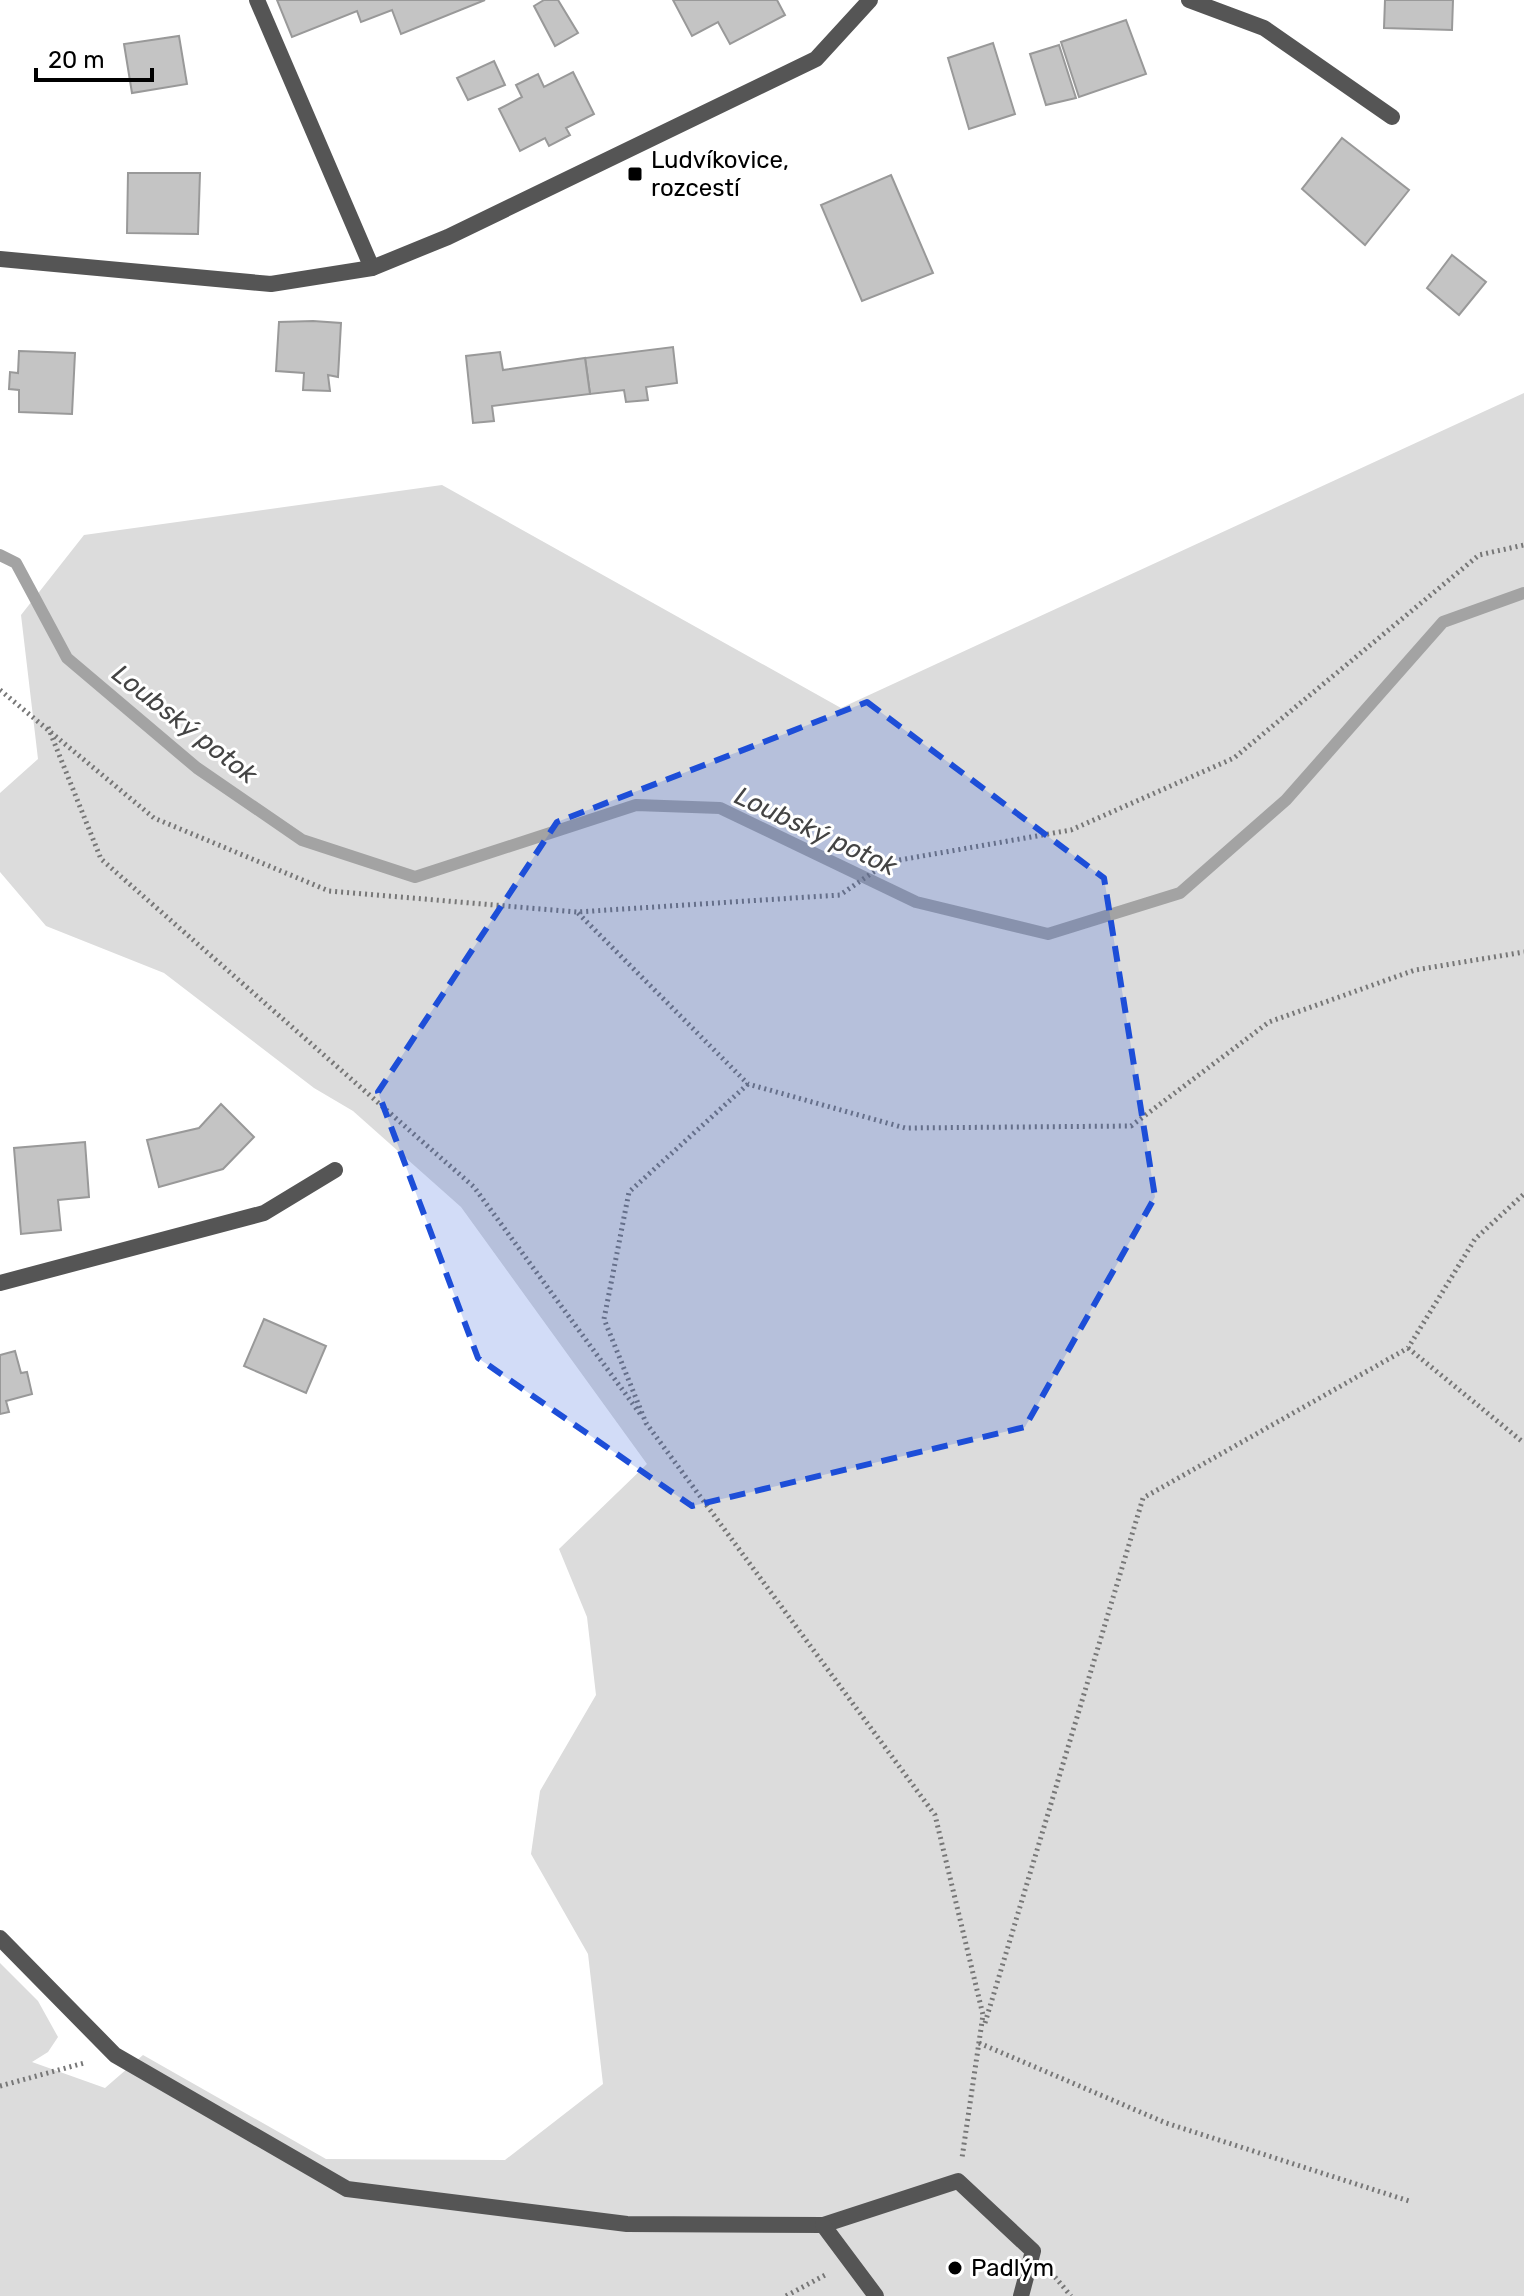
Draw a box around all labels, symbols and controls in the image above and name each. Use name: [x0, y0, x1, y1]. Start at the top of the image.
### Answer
scale bar: [36, 32, 152, 82]
text: 20 m: [48, 46, 105, 74]
place label: Ludvíkovice, rozcestí: [651, 146, 789, 202]
marker: Ludvíkovice, rozcestí: [626, 165, 644, 183]
water label: Loubský potok: [106, 658, 264, 791]
water label: Loubský potok: [730, 780, 902, 883]
place label: Padlým: [971, 2254, 1054, 2282]
marker: Padlým: [946, 2259, 964, 2277]

